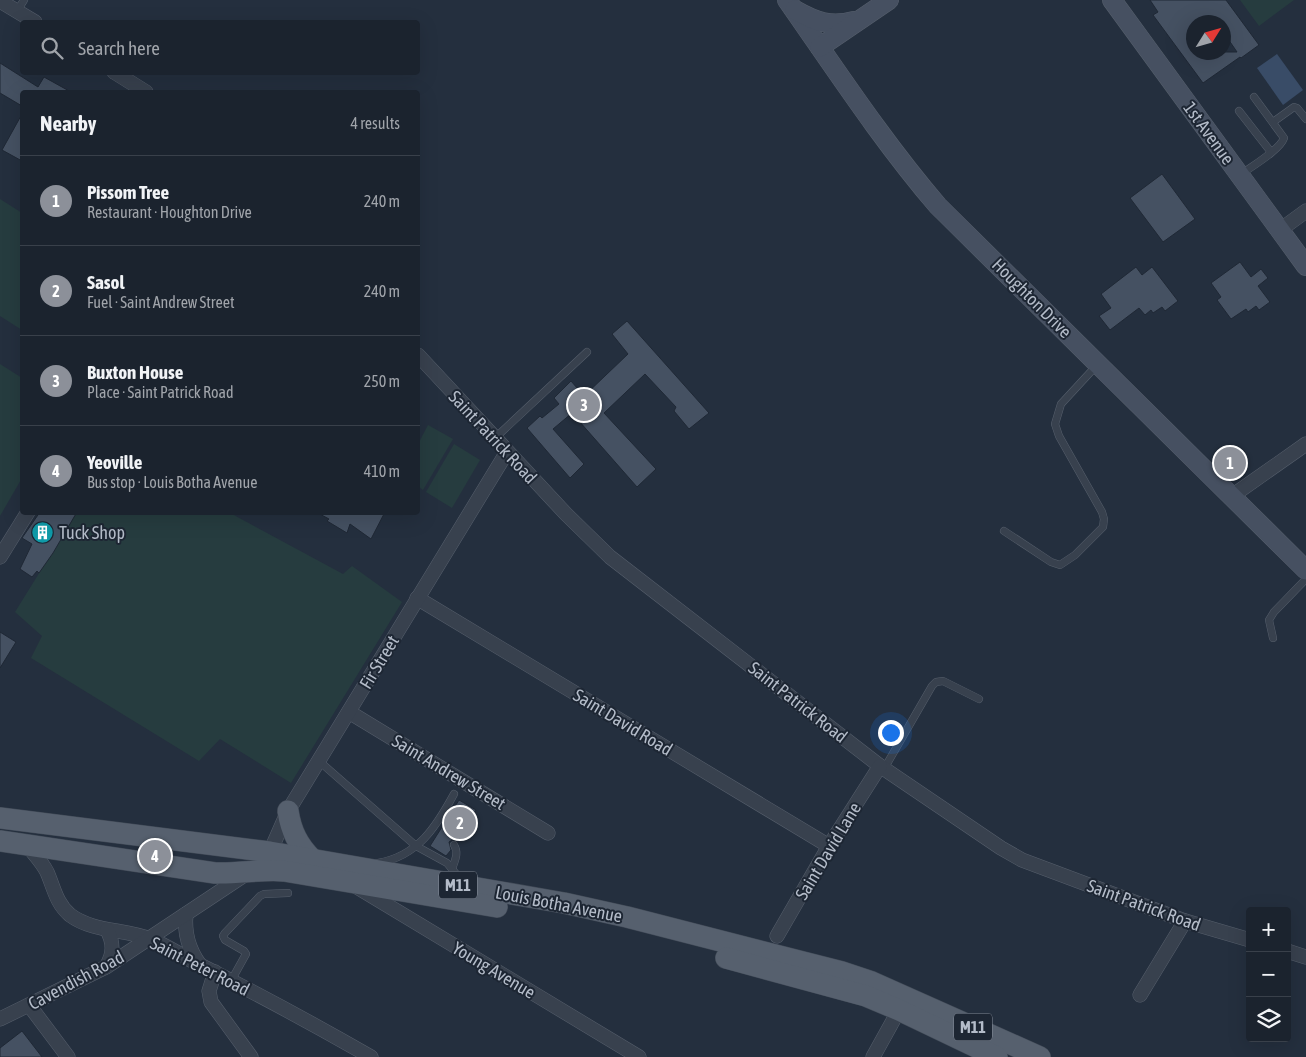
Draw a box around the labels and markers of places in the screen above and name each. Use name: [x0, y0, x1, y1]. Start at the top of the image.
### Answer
pin: 3: [568, 386, 600, 424]
pin: 1: [1214, 444, 1246, 482]
building icon: Tuck Shop: [31, 520, 55, 544]
place label: Tuck Shop: [59, 522, 125, 543]
pin: 2: [444, 804, 476, 842]
pin: 4: [139, 837, 171, 875]

